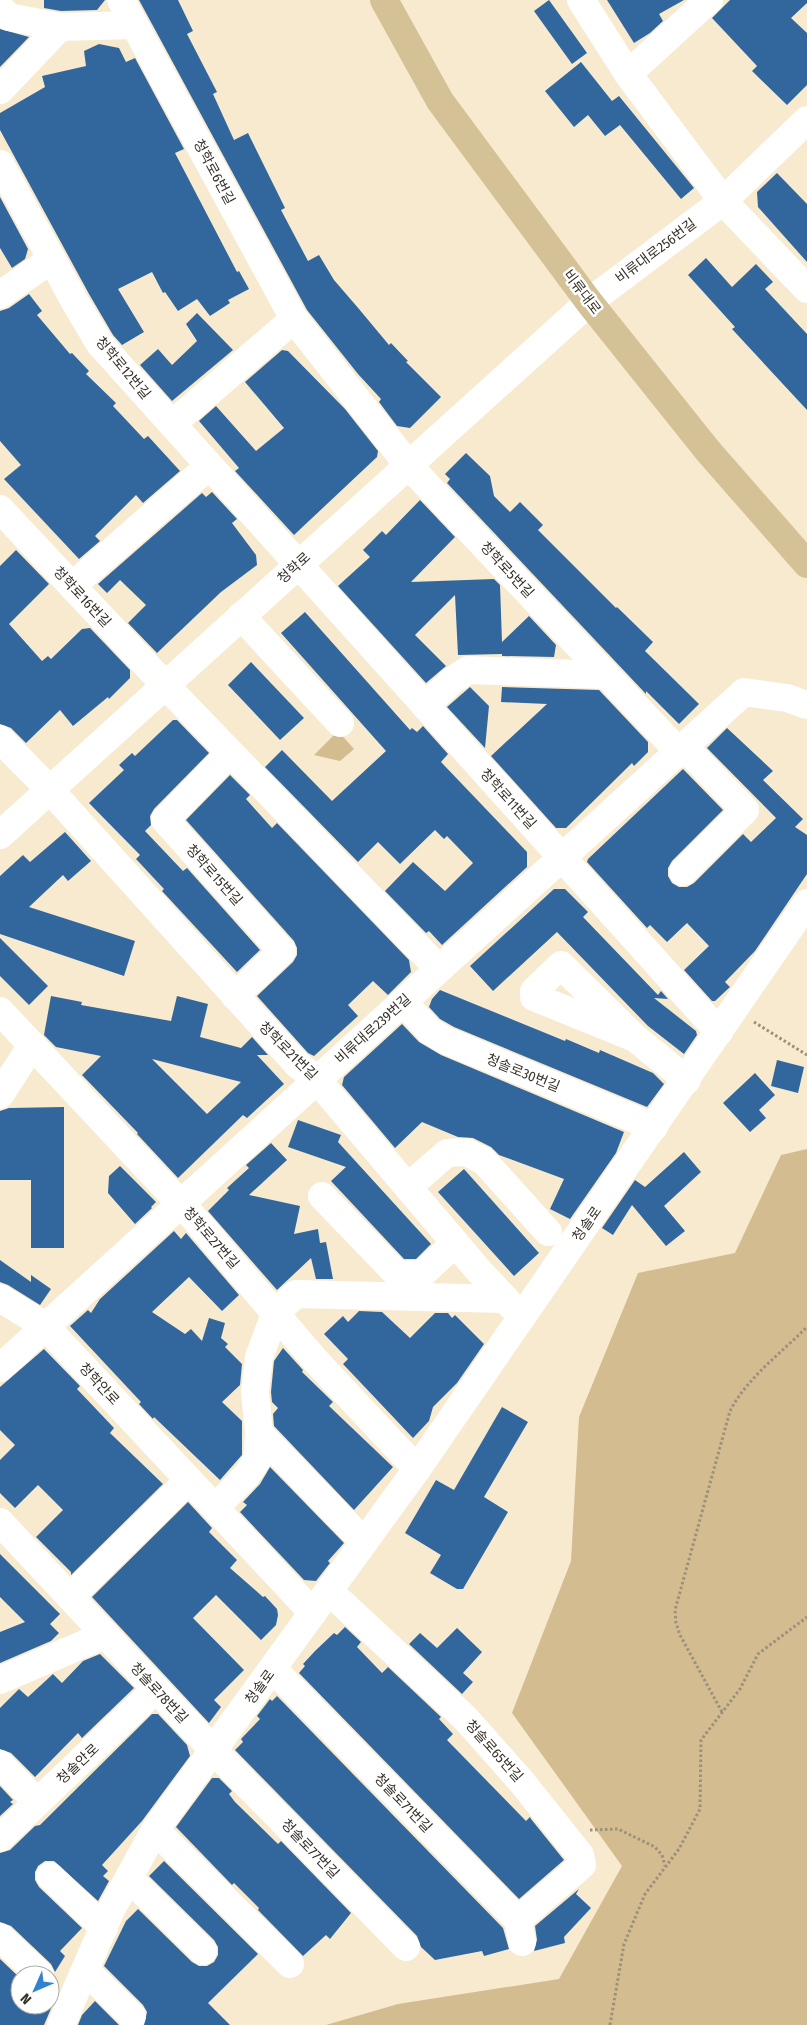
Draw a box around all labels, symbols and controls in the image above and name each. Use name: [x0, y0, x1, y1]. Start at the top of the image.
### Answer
street label: 청학로6번길: [190, 137, 238, 207]
street label: 비류대로256번길: [612, 215, 700, 287]
street label: 비류대로: [560, 266, 604, 318]
street label: 청학로12번길: [92, 333, 154, 403]
street label: 청학로5번길: [477, 538, 537, 602]
street label: 청학로: [274, 549, 314, 587]
street label: 청학로16번길: [50, 563, 114, 631]
street label: 청학로11번길: [477, 765, 539, 833]
street label: 청학로15번길: [182, 841, 246, 909]
street label: 비류대로239번길: [331, 990, 415, 1068]
street label: 청학로21번길: [255, 1018, 321, 1084]
street label: 청솔로30번길: [484, 1051, 562, 1095]
street label: 청솔로: [569, 1203, 605, 1245]
street label: 청학로27번길: [180, 1204, 242, 1272]
street label: 청학안로: [75, 1359, 123, 1409]
street label: 청솔로78번길: [127, 1659, 191, 1727]
street label: 청솔로: [242, 1666, 278, 1708]
street label: 청솔로65번길: [462, 1716, 526, 1786]
street label: 청솔안로: [53, 1740, 103, 1788]
street label: 청솔로71번길: [371, 1770, 435, 1836]
street label: 청솔로77번길: [278, 1816, 342, 1882]
north arrow: [10, 1965, 60, 2015]
text: N: [17, 1990, 35, 2008]

